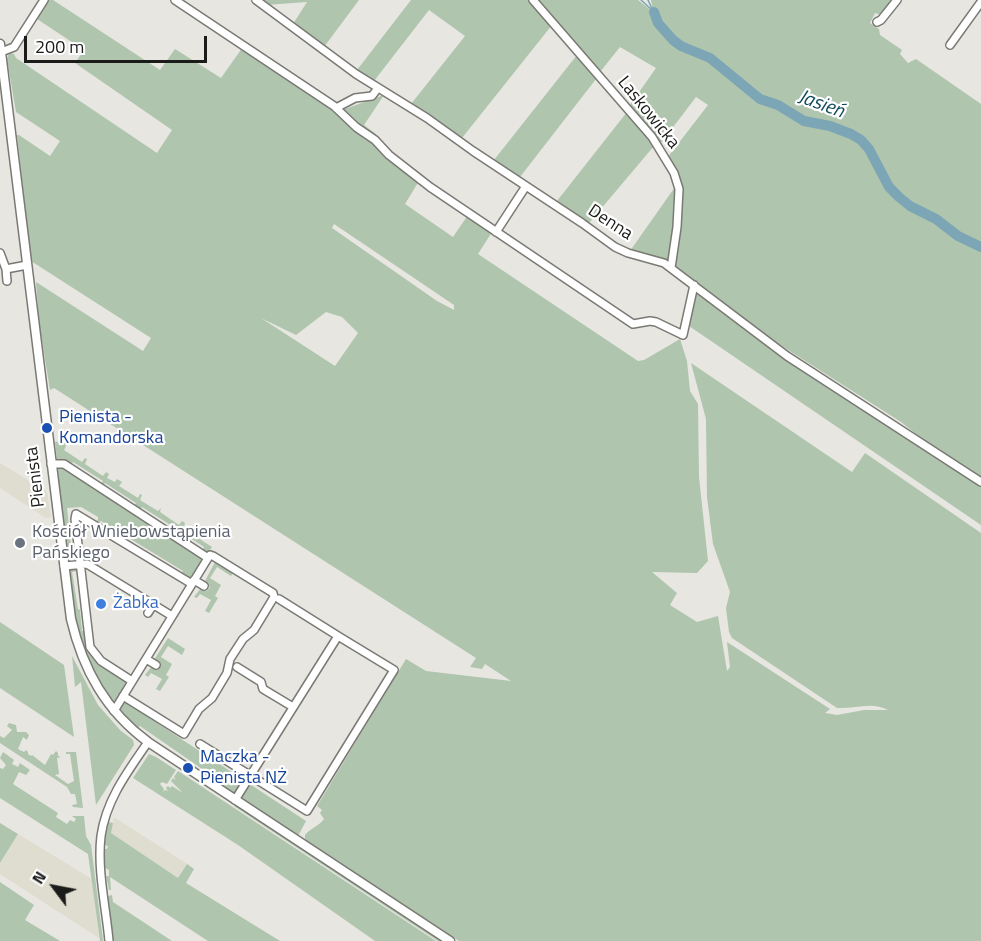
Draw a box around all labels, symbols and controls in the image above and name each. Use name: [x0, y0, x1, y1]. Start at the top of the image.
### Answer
scale bar: [27, 24, 210, 62]
text: 200 m: [35, 33, 84, 60]
street label: Laskowicka: [612, 72, 684, 154]
water label: Jasień: [795, 86, 847, 124]
street label: Denna: [584, 201, 636, 245]
place label: Pienista - Komandorska: [59, 407, 163, 450]
marker: Pienista - Komandorska: [40, 421, 54, 435]
street label: Pienista: [22, 445, 50, 509]
place label: Kościół Wniebowstąpienia Pańskiego: [32, 522, 230, 564]
marker: Kościół Wniebowstąpienia Pańskiego: [13, 536, 27, 550]
place label: Żabka: [113, 593, 159, 615]
marker: Żabka: [94, 597, 108, 611]
place label: Maczka - Pienista NŻ: [200, 747, 287, 789]
marker: Maczka - Pienista NŻ: [181, 761, 195, 775]
north arrow: [24, 857, 84, 917]
text: N: [26, 866, 52, 889]

